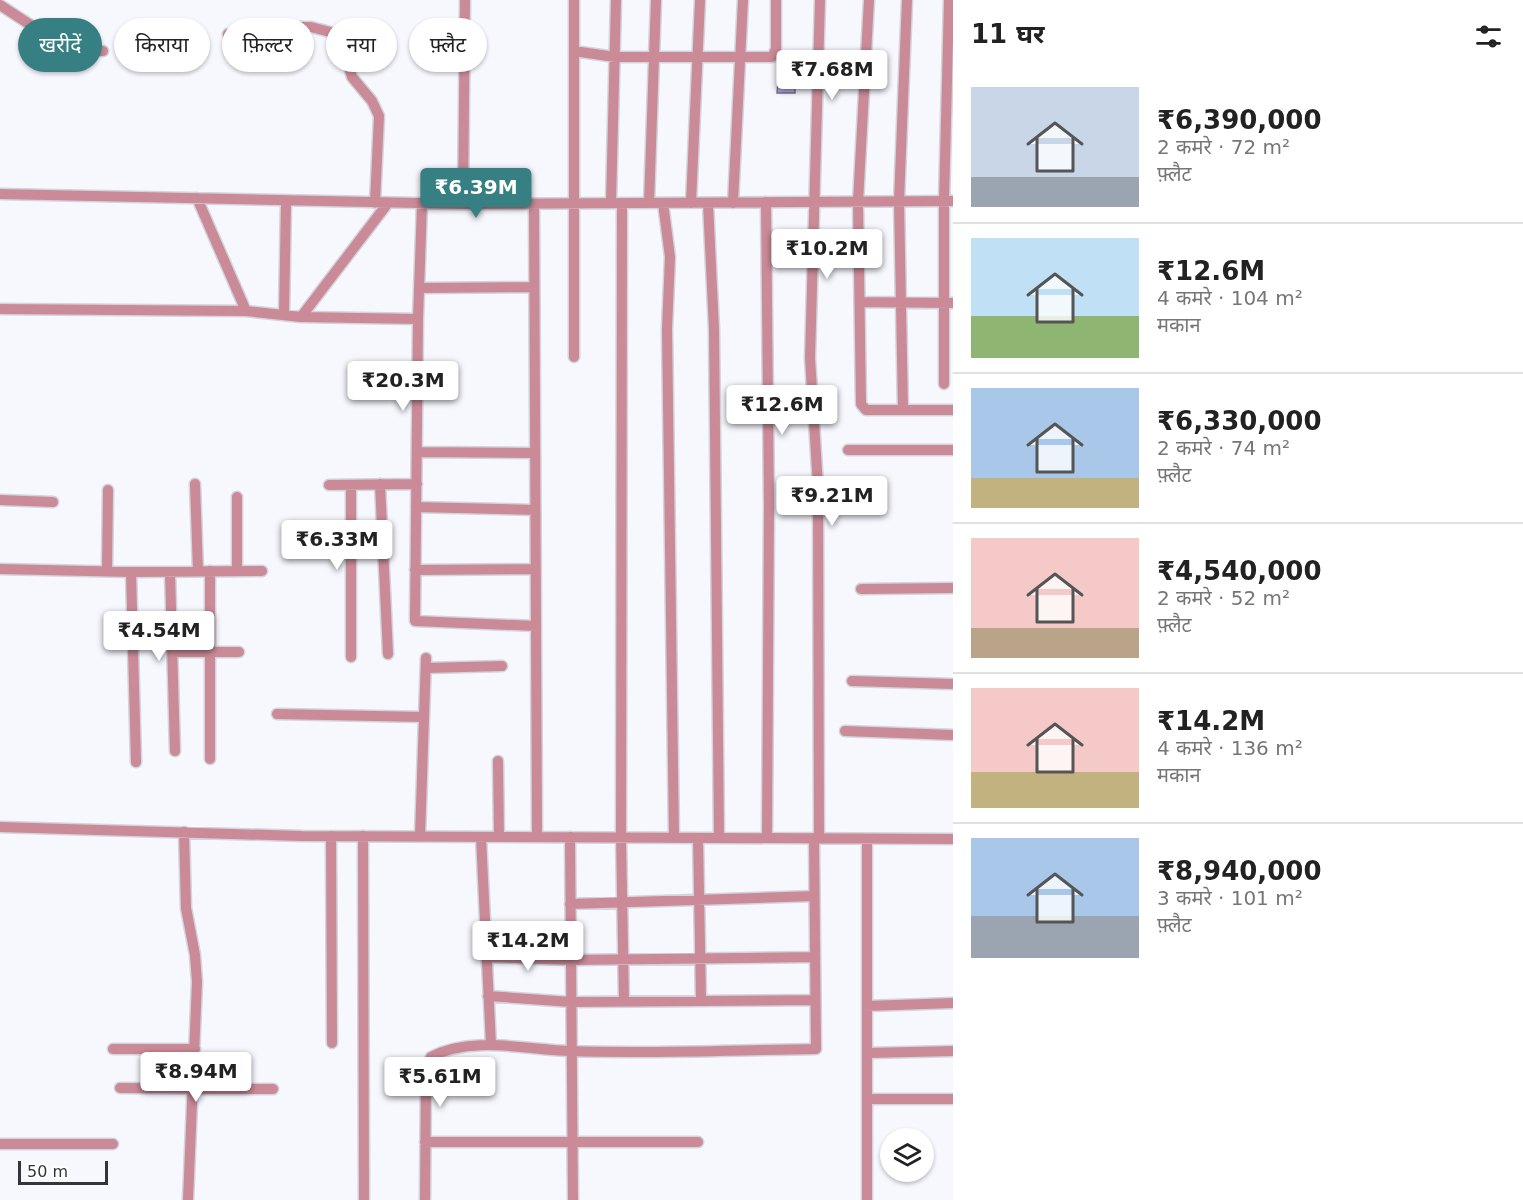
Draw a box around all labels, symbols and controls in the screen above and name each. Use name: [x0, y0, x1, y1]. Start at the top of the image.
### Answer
chip: खरीदें: [18, 18, 102, 72]
chip: किराया: [114, 18, 210, 72]
chip: फ़िल्टर: [222, 18, 314, 72]
chip: नया: [326, 18, 397, 72]
chip: फ़्लैट: [409, 18, 487, 72]
text: 11 घर: [971, 19, 1045, 49]
icon: filters: [1472, 20, 1505, 53]
pin: ₹7.68M: [783, 50, 881, 101]
text: ₹7.68M: [790, 57, 874, 81]
text: ₹6,390,000: [1157, 105, 1321, 135]
icon: home: [1019, 111, 1091, 183]
text: 2 कमरे · 72 m²: [1157, 135, 1290, 159]
text: फ़्लैट: [1157, 162, 1192, 186]
pin: ₹6.39M: [427, 168, 525, 219]
text: ₹6.39M: [434, 175, 518, 199]
pin: ₹10.2M: [778, 229, 876, 280]
text: ₹10.2M: [785, 236, 869, 260]
text: ₹12.6M: [1157, 256, 1265, 286]
icon: home: [1019, 262, 1091, 334]
text: 4 कमरे · 104 m²: [1157, 286, 1303, 310]
text: मकान: [1157, 313, 1201, 337]
pin: ₹20.3M: [354, 361, 452, 412]
text: ₹20.3M: [361, 368, 445, 392]
pin: ₹12.6M: [733, 385, 831, 436]
text: ₹12.6M: [740, 392, 824, 416]
text: ₹6,330,000: [1157, 406, 1321, 436]
icon: home: [1019, 412, 1091, 484]
text: 2 कमरे · 74 m²: [1157, 436, 1290, 460]
text: फ़्लैट: [1157, 463, 1192, 487]
pin: ₹9.21M: [783, 476, 881, 527]
text: ₹9.21M: [790, 483, 874, 507]
pin: ₹6.33M: [288, 520, 386, 571]
text: ₹6.33M: [295, 527, 379, 551]
text: ₹4,540,000: [1157, 556, 1321, 586]
icon: home: [1019, 562, 1091, 634]
text: 2 कमरे · 52 m²: [1157, 586, 1290, 610]
pin: ₹4.54M: [110, 611, 208, 662]
text: फ़्लैट: [1157, 613, 1192, 637]
text: ₹4.54M: [117, 618, 201, 642]
text: ₹14.2M: [1157, 706, 1265, 736]
icon: home: [1019, 712, 1091, 784]
text: 4 कमरे · 136 m²: [1157, 736, 1303, 760]
text: मकान: [1157, 763, 1201, 787]
text: ₹8,940,000: [1157, 856, 1321, 886]
icon: home: [1019, 862, 1091, 934]
text: 3 कमरे · 101 m²: [1157, 886, 1303, 910]
text: फ़्लैट: [1157, 913, 1192, 937]
pin: ₹14.2M: [479, 921, 577, 972]
text: ₹14.2M: [486, 928, 570, 952]
pin: ₹8.94M: [147, 1052, 245, 1103]
pin: ₹5.61M: [391, 1057, 489, 1108]
text: ₹8.94M: [154, 1059, 238, 1083]
text: ₹5.61M: [398, 1064, 482, 1088]
map controls: [880, 1128, 934, 1182]
button: layers: [880, 1128, 934, 1182]
scale bar: [18, 1158, 108, 1186]
text: 50 m: [27, 1162, 68, 1181]

